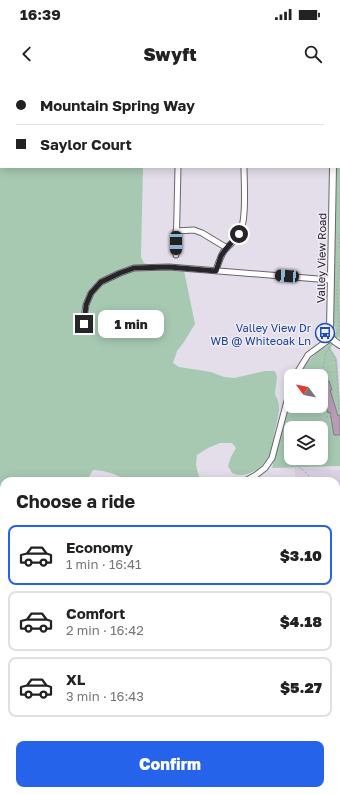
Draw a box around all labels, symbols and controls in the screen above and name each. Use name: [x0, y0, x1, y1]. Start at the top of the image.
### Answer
text: 16:39: [20, 5, 61, 23]
icon: back: [16, 43, 38, 65]
text: Swyft: [143, 43, 197, 65]
icon: search: [302, 43, 324, 65]
text: Mountain Spring Way: [40, 96, 195, 114]
text: Saylor Court: [40, 135, 132, 153]
street label: Valley View Road: [314, 213, 328, 303]
route start: [230, 225, 248, 243]
car: [170, 231, 182, 255]
car: [275, 269, 299, 283]
callout: 1 min: [98, 310, 164, 338]
route end: [75, 315, 93, 333]
text: 1 min: [114, 316, 148, 332]
place label: Valley View Dr WB @ Whiteoak Ln: [210, 321, 312, 347]
bus stop icon: Valley View Dr WB @ Whiteoak Ln: [314, 322, 336, 344]
north arrow: [284, 369, 328, 413]
map controls: [284, 369, 328, 465]
button: layers: [284, 421, 328, 465]
text: Choose a ride: [16, 490, 135, 512]
icon: car: [18, 537, 54, 573]
text: Economy: [66, 538, 133, 556]
text: $3.10: [280, 546, 322, 564]
text: 1 min · 16:41: [66, 556, 141, 572]
icon: car: [18, 603, 54, 639]
text: Comfort: [66, 604, 125, 622]
text: $4.18: [280, 612, 322, 630]
text: 2 min · 16:42: [66, 622, 144, 638]
icon: car: [18, 669, 54, 705]
text: XL: [66, 670, 85, 688]
text: $5.27: [280, 678, 322, 696]
text: 3 min · 16:43: [66, 688, 144, 704]
button: Confirm: [16, 741, 324, 787]

